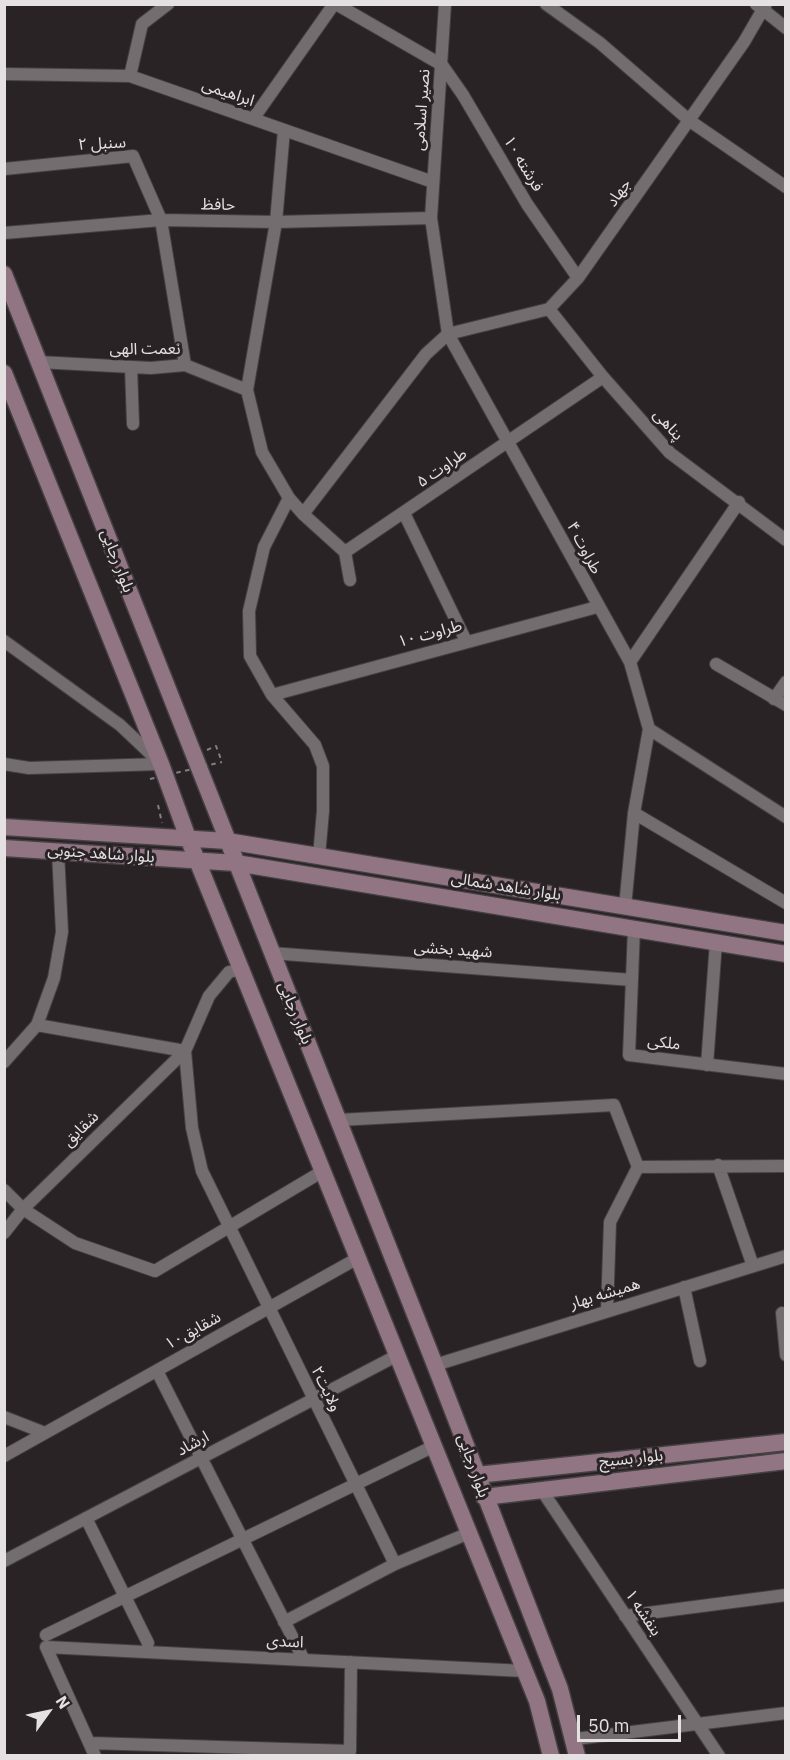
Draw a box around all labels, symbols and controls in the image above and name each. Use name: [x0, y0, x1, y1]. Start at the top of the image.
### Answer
street label: نصیر اسلامی: [410, 69, 434, 151]
street label: ابراهیمی: [199, 75, 257, 111]
street label: سنبل ۲: [77, 133, 127, 155]
street label: فرشته ۱۰: [499, 133, 547, 195]
street label: جهاد: [603, 175, 635, 211]
street label: حافظ: [201, 195, 235, 215]
street label: نعمت الهی: [109, 339, 181, 359]
street label: پناهی: [649, 405, 687, 445]
street label: طراوت ۵: [413, 444, 471, 492]
street label: طراوت ۴: [562, 519, 606, 577]
street label: بلوار رجایی: [96, 527, 138, 595]
street label: طراوت ۱۰: [396, 616, 464, 652]
street label: بلوار شاهد جنوبی: [47, 841, 155, 867]
street label: بلوار شاهد شمالی: [450, 869, 562, 905]
street label: شهید بخشی: [413, 938, 493, 962]
street label: بلوار رجایی: [274, 979, 316, 1047]
street label: ملکی: [646, 1031, 682, 1055]
street label: شقایق: [59, 1107, 103, 1151]
street label: همیشه بهار: [568, 1274, 642, 1314]
street label: شقایق۱۰: [162, 1308, 224, 1354]
street label: ولایت۲: [307, 1363, 345, 1415]
street label: ارشاد: [173, 1428, 213, 1460]
street label: بلوار رجایی: [453, 1432, 493, 1500]
street label: بلوار بسیج: [598, 1446, 664, 1472]
street label: بنفشه ۱: [620, 1586, 666, 1640]
street label: اسدی: [266, 1631, 304, 1653]
north arrow: [18, 1682, 78, 1742]
text: N: [52, 1692, 75, 1713]
scale bar: [580, 1703, 684, 1741]
text: 50 m: [588, 1714, 630, 1737]

